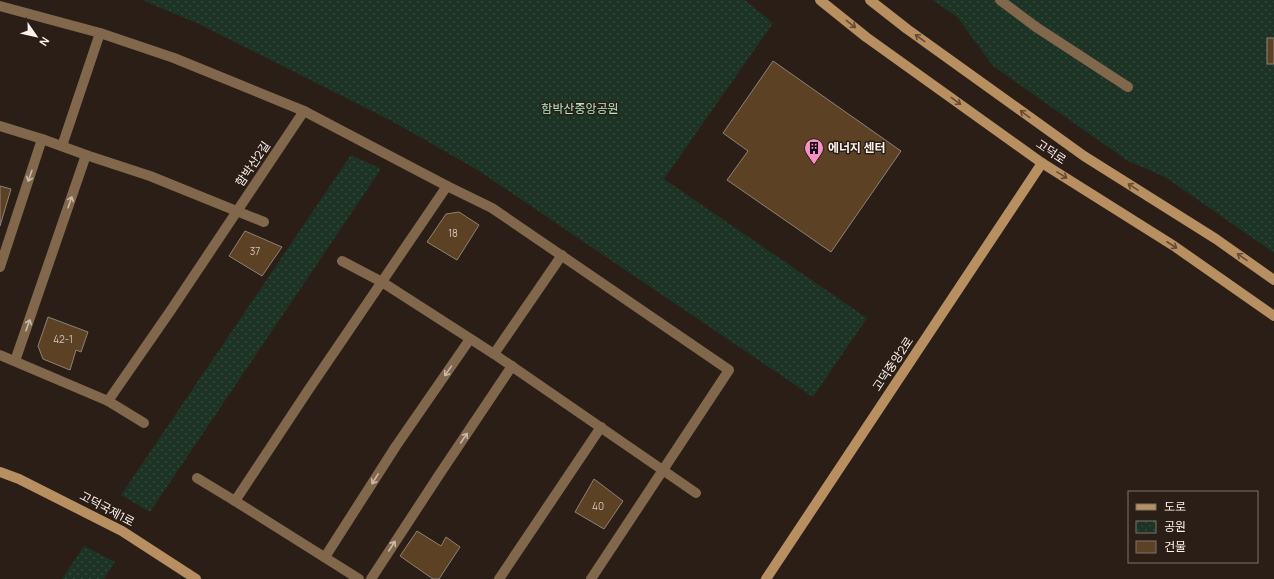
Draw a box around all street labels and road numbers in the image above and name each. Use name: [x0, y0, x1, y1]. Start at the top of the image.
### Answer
street label: 고덕로: [1033, 135, 1070, 168]
street label: 함박산2길: [231, 138, 274, 190]
street label: 고덕중앙2로: [868, 333, 917, 394]
street label: 고덕국제1로: [77, 487, 138, 530]

